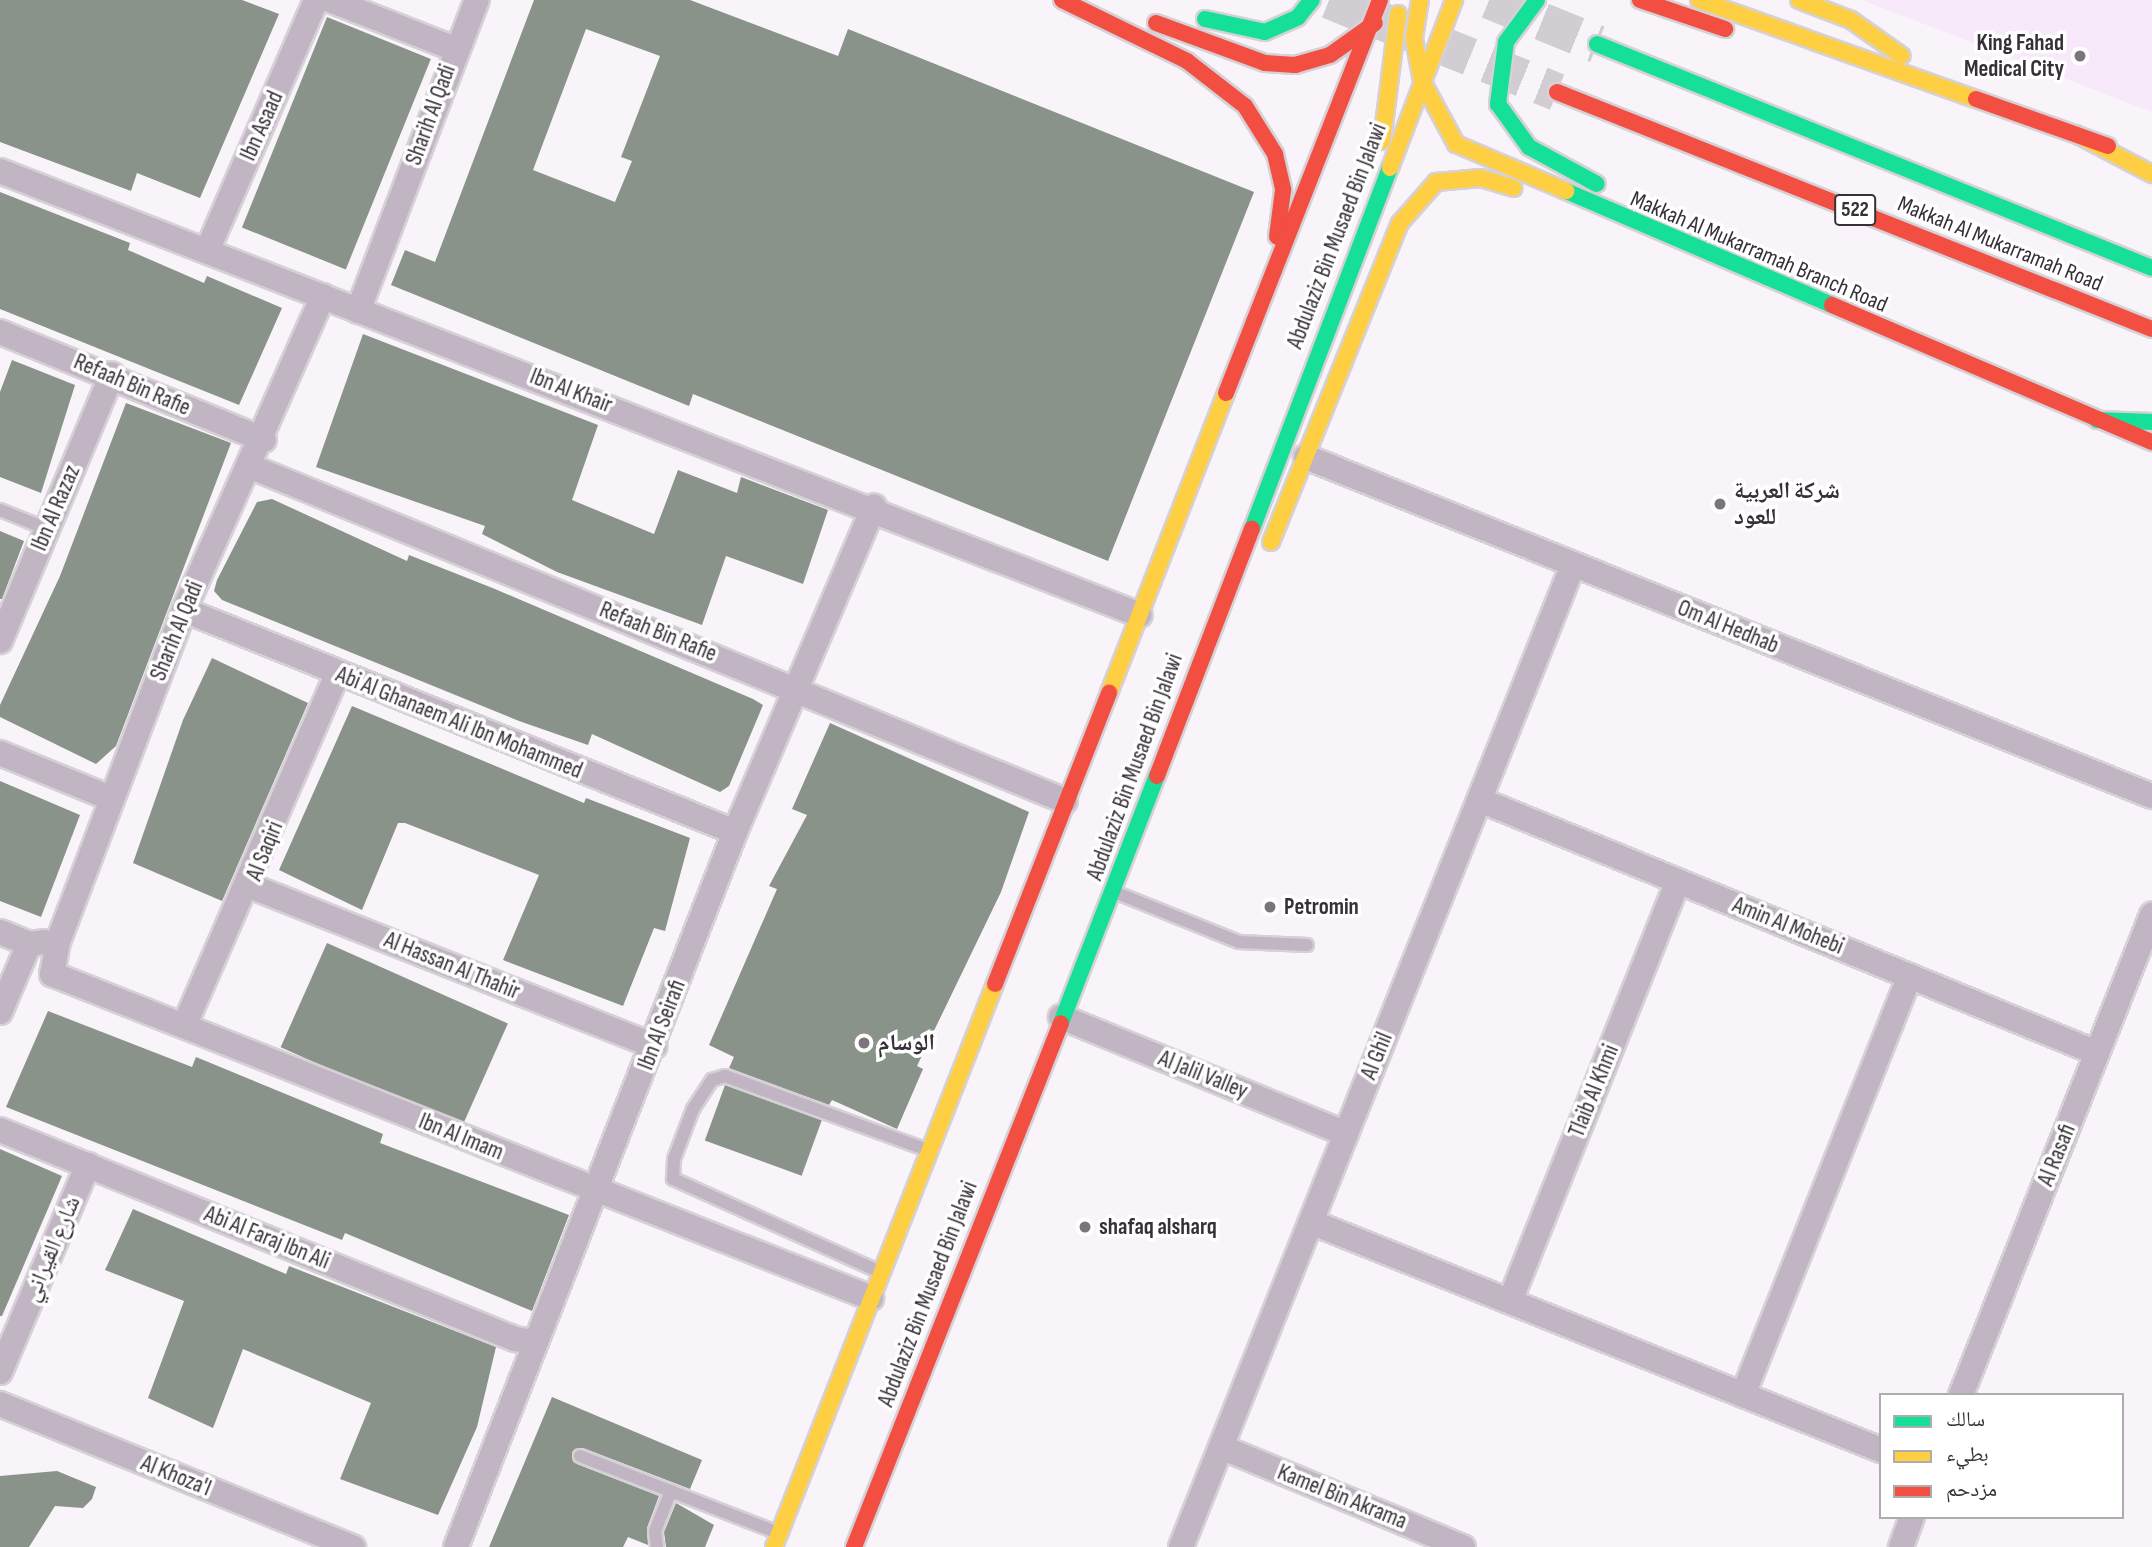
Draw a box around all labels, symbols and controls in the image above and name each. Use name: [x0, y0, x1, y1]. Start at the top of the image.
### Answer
place label: King Fahad Medical City: [1964, 29, 2064, 83]
marker: King Fahad Medical City: [2070, 46, 2090, 66]
street label: Sharih Al Qadi: [400, 61, 462, 169]
street label: Ibn Asaad: [235, 87, 289, 165]
street label: Abdulaziz Bin Musaed Bin Jalawi: [1281, 119, 1393, 353]
street label: Makkah Al Mukarramah Branch Road: [1626, 185, 1892, 319]
street label: Makkah Al Mukarramah Road: [1894, 190, 2106, 298]
road number: 522: [1834, 192, 1876, 228]
street label: Refaah Bin Rafie: [70, 348, 194, 422]
street label: Ibn Al Khair: [526, 363, 616, 419]
street label: Ibn Al Razaz: [26, 461, 86, 555]
place label: شركة العربية للعود: [1734, 477, 1840, 531]
marker: شركة العربية للعود: [1712, 496, 1728, 512]
street label: Sharih Al Qadi: [145, 577, 209, 685]
street label: Om Al Hedhab: [1673, 594, 1783, 660]
street label: Refaah Bin Rafie: [595, 596, 721, 668]
street label: Abdulaziz Bin Musaed Bin Jalawi: [1081, 650, 1189, 884]
street label: Abi Al Ghanaem Ali Ibn Mohammed: [332, 661, 586, 785]
street label: Al Saqiri: [241, 817, 289, 885]
street label: Amin Al Mohebi: [1729, 891, 1847, 961]
place label: Petromin: [1284, 893, 1359, 921]
marker: Petromin: [1262, 899, 1278, 915]
street label: Al Hassan Al Thahir: [380, 926, 524, 1006]
street label: Ibn Al Seirafi: [632, 976, 692, 1074]
place label: الوسام: [878, 1029, 935, 1057]
street label: Al Ghil: [1355, 1029, 1399, 1083]
marker: الوسام: [856, 1035, 872, 1051]
street label: Tlaib Al Khmi: [1563, 1041, 1625, 1141]
street label: Al Jalil Valley: [1154, 1045, 1252, 1105]
street label: Ibn Al Imam: [415, 1108, 507, 1166]
street label: Al Rasafi: [2032, 1120, 2082, 1190]
street label: Abdulaziz Bin Musaed Bin Jalawi: [872, 1177, 984, 1411]
street label: شارع القيراني: [17, 1192, 87, 1306]
street label: Abi Al Faraj Ibn Ali: [200, 1200, 334, 1276]
place label: shafaq alsharq: [1099, 1213, 1217, 1241]
marker: shafaq alsharq: [1077, 1219, 1093, 1235]
legend: [1879, 1393, 2124, 1519]
text: سالك: [1946, 1407, 1985, 1432]
text: بطيء: [1946, 1442, 1989, 1467]
street label: Al Khoza'I: [137, 1450, 215, 1502]
street label: Kamel Bin Akrama: [1273, 1459, 1411, 1535]
text: مزدحم: [1946, 1477, 1997, 1502]

